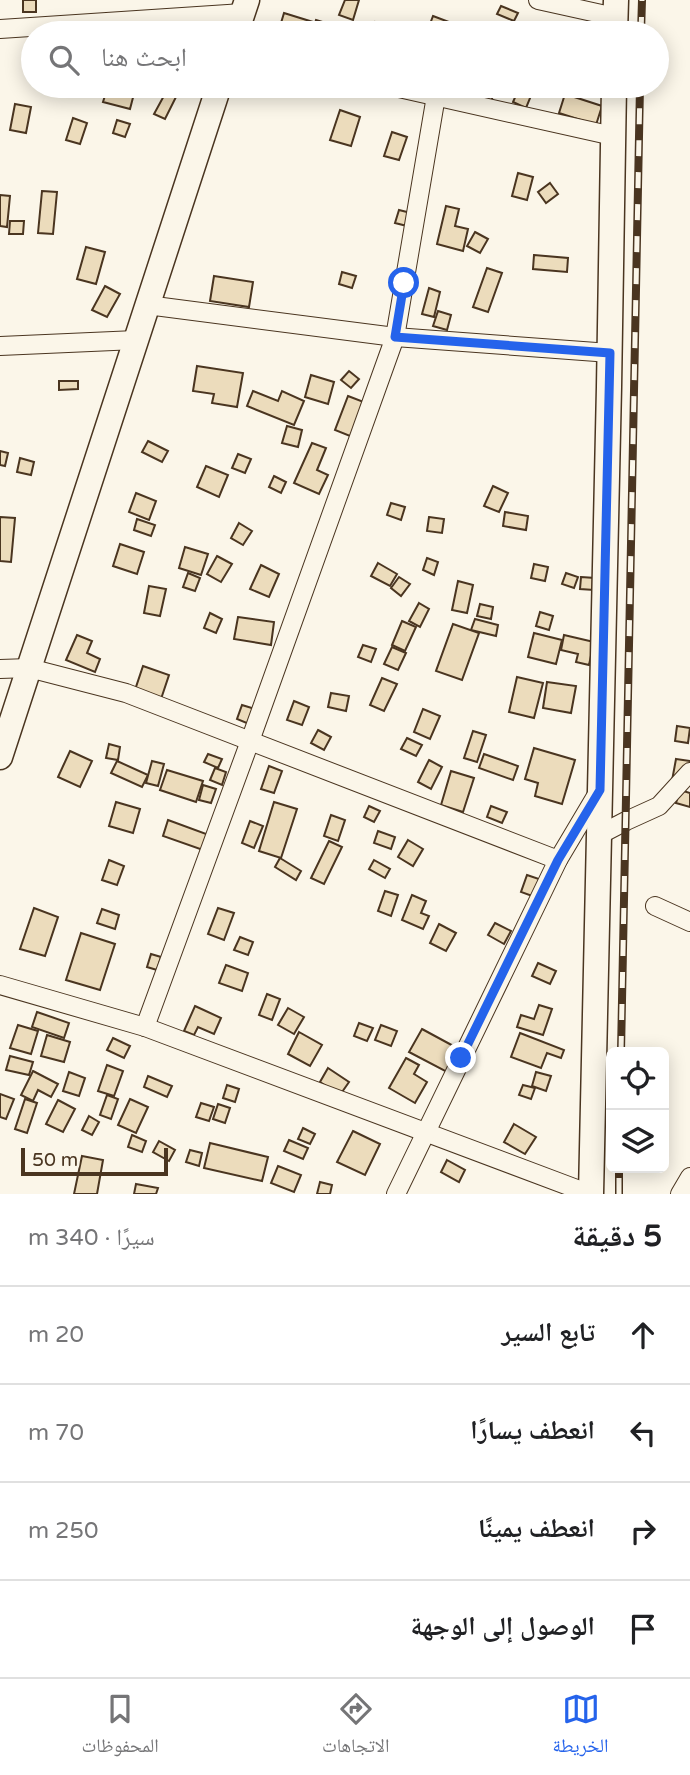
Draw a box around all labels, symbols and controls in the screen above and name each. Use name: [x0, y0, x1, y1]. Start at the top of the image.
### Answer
search box: [21, 21, 669, 98]
icon: search: [45, 41, 83, 79]
text: ابحث هنا: [101, 42, 187, 73]
route start: [388, 267, 419, 298]
route end: [445, 1042, 476, 1073]
map controls: [606, 1047, 669, 1173]
button: locate: [606, 1047, 669, 1110]
button: layers: [606, 1110, 669, 1173]
scale bar: [21, 1145, 168, 1177]
text: 50 m: [32, 1149, 78, 1171]
text: 5 دقيقة: [572, 1218, 662, 1255]
text: سيرًا · 340 m: [28, 1224, 155, 1252]
icon: ahead: [624, 1316, 662, 1354]
text: تابع السير: [502, 1317, 595, 1348]
text: 20 m: [28, 1321, 84, 1349]
icon: left: [624, 1414, 662, 1452]
text: انعطف يسارًا: [470, 1415, 595, 1446]
text: 70 m: [28, 1419, 84, 1447]
icon: right: [624, 1512, 662, 1550]
text: انعطف يمينًا: [478, 1513, 595, 1544]
text: 250 m: [28, 1517, 98, 1545]
icon: arrive: [624, 1610, 662, 1648]
text: الوصول إلى الوجهة: [411, 1611, 595, 1642]
tab: المحفوظات: [82, 1690, 159, 1764]
tab: الاتجاهات: [322, 1690, 389, 1764]
tab: الخريطة: [553, 1690, 608, 1764]

